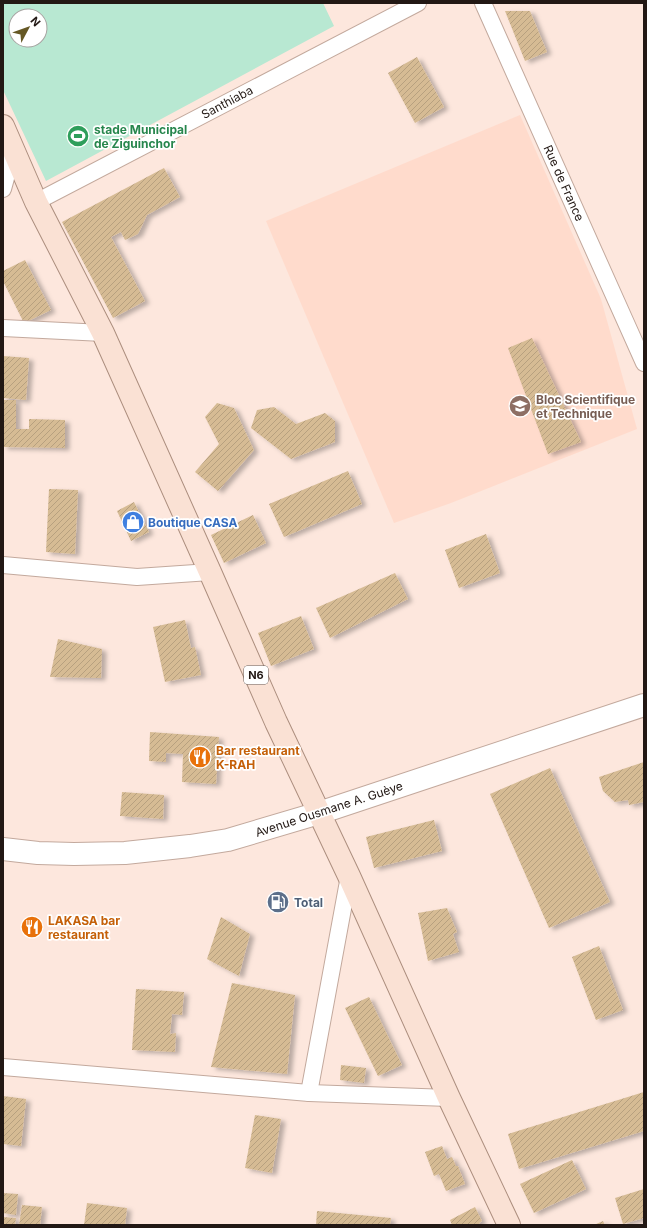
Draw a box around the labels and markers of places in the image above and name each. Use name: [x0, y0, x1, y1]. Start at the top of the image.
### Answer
place label: stade Municipal de Ziguinchor: [94, 122, 187, 151]
sports icon: stade Municipal de Ziguinchor: [65, 123, 91, 149]
place label: Bloc Scientifique et Technique: [536, 392, 635, 421]
school or university icon: Bloc Scientifique et Technique: [507, 393, 533, 419]
shop icon: Boutique CASA: [120, 509, 146, 535]
place label: Boutique CASA: [148, 515, 237, 530]
place label: Bar restaurant K-RAH: [216, 743, 300, 772]
restaurant icon: Bar restaurant K-RAH: [187, 744, 213, 770]
fuel station icon: Total: [265, 889, 291, 915]
place label: Total: [294, 895, 323, 910]
place label: LAKASA bar restaurant: [48, 913, 120, 942]
restaurant icon: LAKASA bar restaurant: [19, 914, 45, 940]

